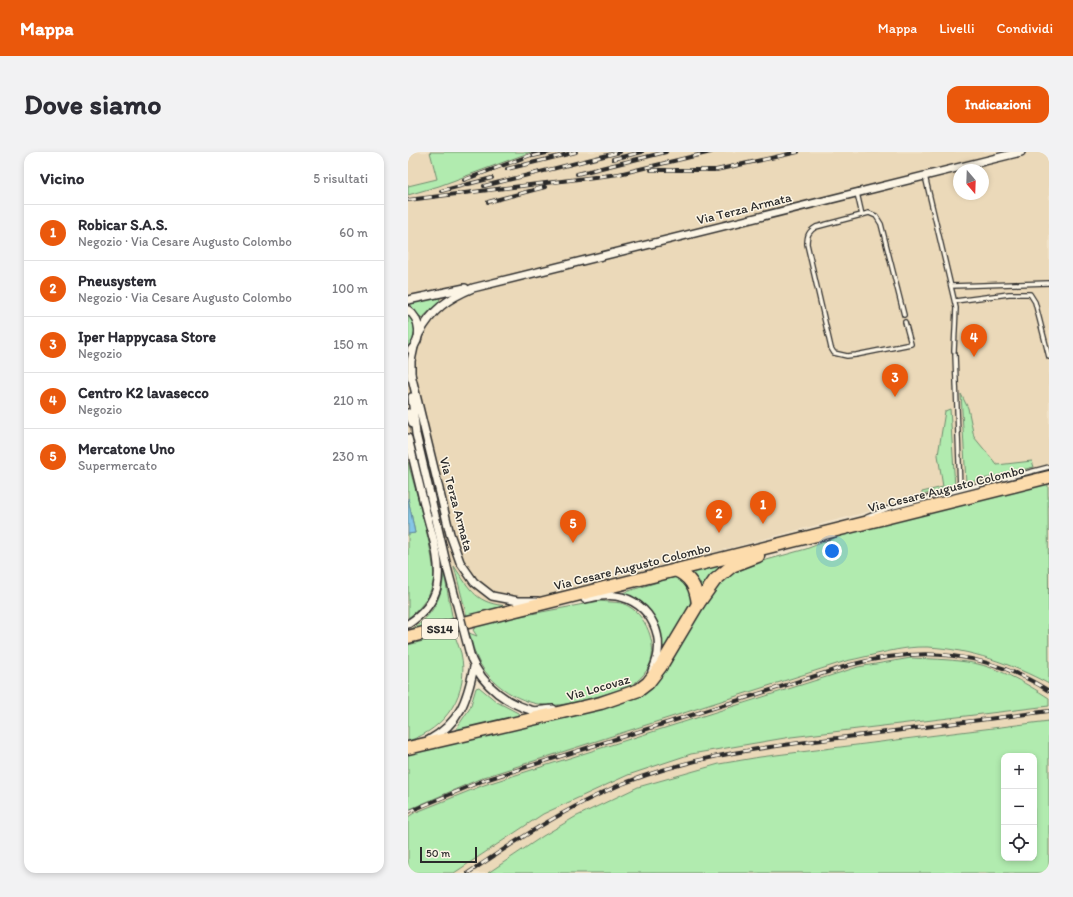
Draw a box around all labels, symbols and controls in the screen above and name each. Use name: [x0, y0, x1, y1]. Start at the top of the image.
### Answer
text: Mappa: [20, 17, 74, 40]
text: Mappa: [878, 20, 917, 37]
text: Livelli: [939, 20, 974, 37]
text: Condividi: [996, 20, 1053, 37]
button: Indicazioni: [947, 86, 1049, 123]
text: Dove siamo: [24, 87, 161, 121]
north arrow: [953, 164, 989, 200]
text: Vicino: [40, 168, 84, 188]
text: 5 risultati: [313, 171, 368, 186]
street label: Via Terza Armata: [695, 189, 793, 228]
text: Robicar S.A.S.: [78, 216, 168, 234]
text: 1: [50, 225, 56, 240]
text: 60 m: [339, 225, 368, 240]
text: Negozio · Via Cesare Augusto Colombo: [78, 234, 292, 249]
text: Pneusystem: [78, 272, 156, 290]
text: 2: [50, 281, 56, 296]
text: 100 m: [332, 281, 368, 296]
text: Negozio · Via Cesare Augusto Colombo: [78, 290, 292, 305]
pin: 4: [961, 324, 987, 357]
text: Iper Happycasa Store: [78, 328, 216, 346]
text: 3: [49, 337, 57, 352]
text: 150 m: [333, 337, 368, 352]
text: Negozio: [78, 346, 122, 361]
pin: 3: [882, 364, 908, 397]
text: Centro K2 lavasecco: [78, 384, 209, 402]
text: 4: [49, 393, 57, 408]
text: 210 m: [333, 393, 368, 408]
text: Negozio: [78, 402, 122, 417]
text: Mercatone Uno: [78, 440, 175, 458]
text: 5: [50, 449, 56, 464]
text: 230 m: [332, 449, 368, 464]
street label: Via Terza Armata: [437, 455, 476, 553]
text: Supermercato: [78, 458, 157, 473]
street label: Via Cesare Augusto Colombo: [866, 462, 1026, 515]
pin: 1: [750, 491, 776, 524]
pin: 2: [706, 500, 732, 533]
pin: 5: [560, 510, 586, 543]
street label: Via Cesare Augusto Colombo: [552, 540, 712, 593]
your location: [822, 541, 842, 561]
road number: SS14: [422, 619, 458, 639]
street label: Via Locovaz: [565, 671, 631, 704]
map controls: [1001, 753, 1037, 861]
button: +: [1001, 753, 1037, 789]
button: −: [1001, 789, 1037, 825]
button: locate: [1001, 825, 1037, 861]
scale bar: [420, 845, 477, 864]
text: 50 m: [426, 847, 450, 860]

